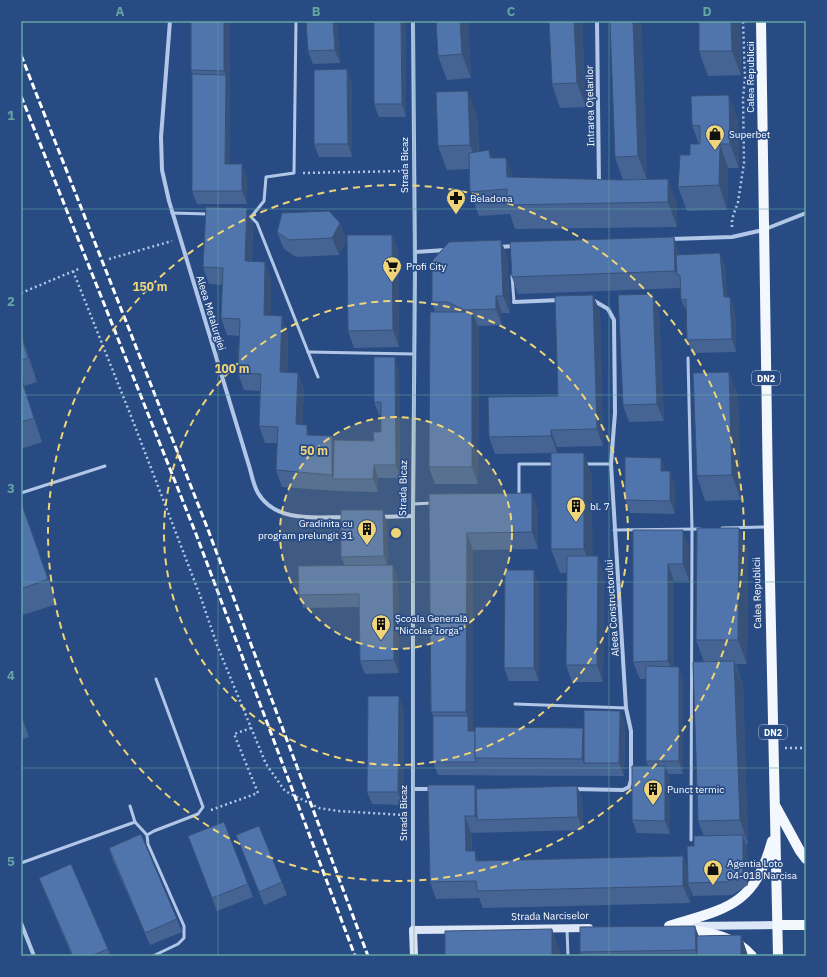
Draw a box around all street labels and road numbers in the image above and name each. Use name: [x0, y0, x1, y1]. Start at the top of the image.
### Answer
street label: Calea Republicii: [744, 41, 757, 113]
street label: Intrarea Oțelarilor: [583, 65, 597, 147]
street label: Strada Bicaz: [398, 137, 411, 193]
street label: Aleea Metalurgiei: [193, 274, 229, 352]
road number: DN2: [752, 371, 780, 385]
street label: Strada Bicaz: [396, 460, 410, 516]
street label: Calea Republicii: [750, 557, 764, 629]
street label: Aleea Constructorului: [602, 559, 622, 657]
road number: DN2: [759, 725, 787, 739]
street label: Strada Bicaz: [397, 785, 410, 841]
street label: Strada Narciselor: [511, 909, 589, 923]

